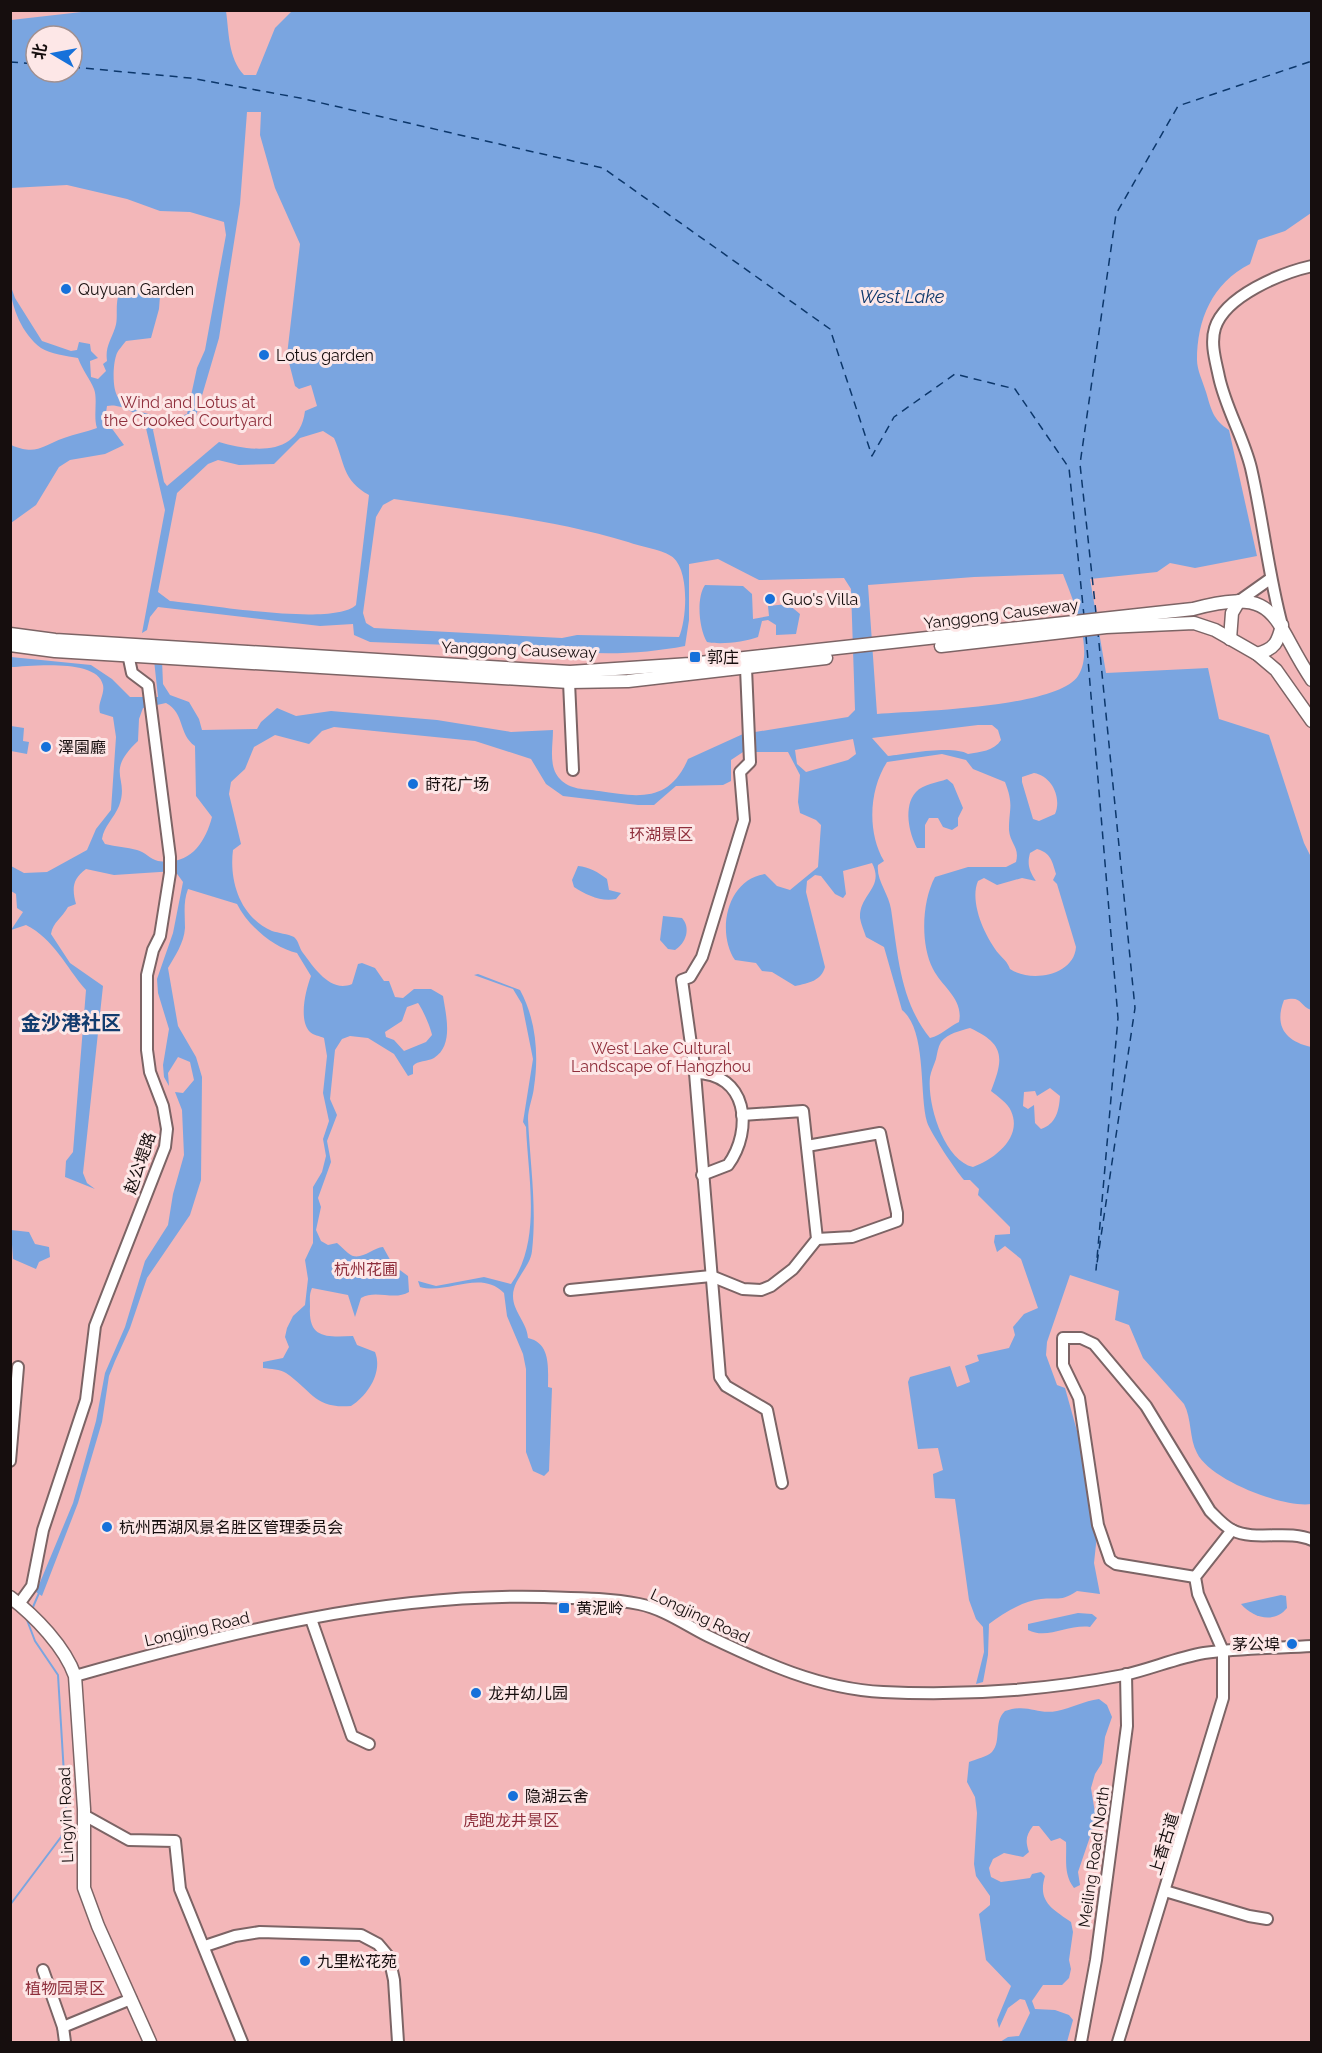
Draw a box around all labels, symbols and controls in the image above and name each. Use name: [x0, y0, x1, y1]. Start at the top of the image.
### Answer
north arrow: [24, 24, 84, 84]
text: 北: [29, 42, 50, 61]
place label: Quyuan Garden: [78, 280, 194, 299]
marker: Quyuan Garden: [59, 282, 73, 296]
water label: West Lake: [860, 286, 945, 307]
place label: Lotus garden: [276, 346, 374, 365]
marker: Lotus garden: [257, 348, 271, 362]
park label: Wind and Lotus at the Crooked Courtyard: [104, 393, 272, 430]
place label: Guo's Villa: [782, 590, 858, 609]
marker: Guo's Villa: [763, 592, 777, 606]
street label: Yanggong Causeway: [923, 595, 1080, 633]
street label: Yanggong Causeway: [441, 638, 597, 662]
place label: 郭庄: [707, 648, 739, 667]
marker: 郭庄: [688, 650, 702, 664]
place label: 澤園廳: [58, 738, 106, 757]
marker: 澤園廳: [39, 740, 53, 754]
place label: 莳花广场: [425, 775, 489, 794]
marker: 莳花广场: [406, 777, 420, 791]
park label: 环湖景区: [629, 825, 693, 844]
district label: 金沙港社区: [21, 1011, 121, 1035]
park label: West Lake Cultural Landscape of Hangzhou: [571, 1039, 751, 1076]
street label: 赵公堤路: [121, 1130, 159, 1196]
park label: 杭州花圃: [334, 1260, 398, 1279]
place label: 杭州西湖风景名胜区管理委员会: [119, 1518, 343, 1537]
marker: 杭州西湖风景名胜区管理委员会: [100, 1520, 114, 1534]
street label: Longjing Road: [647, 1585, 753, 1647]
place label: 黄泥岭: [576, 1599, 624, 1618]
marker: 黄泥岭: [557, 1601, 571, 1615]
street label: Longjing Road: [143, 1608, 251, 1650]
place label: 茅公埠: [1232, 1635, 1280, 1654]
marker: 茅公埠: [1285, 1637, 1299, 1651]
place label: 龙井幼儿园: [488, 1684, 568, 1703]
marker: 龙井幼儿园: [469, 1686, 483, 1700]
street label: Lingyin Road: [55, 1767, 77, 1863]
street label: Meiling Road North: [1075, 1785, 1113, 1929]
place label: 隐湖云舍: [525, 1787, 589, 1806]
marker: 隐湖云舍: [506, 1789, 520, 1803]
park label: 虎跑龙井景区: [463, 1811, 559, 1830]
street label: 上香古道: [1146, 1811, 1182, 1877]
place label: 九里松花苑: [317, 1952, 397, 1971]
marker: 九里松花苑: [298, 1954, 312, 1968]
park label: 植物园景区: [25, 1979, 105, 1998]

